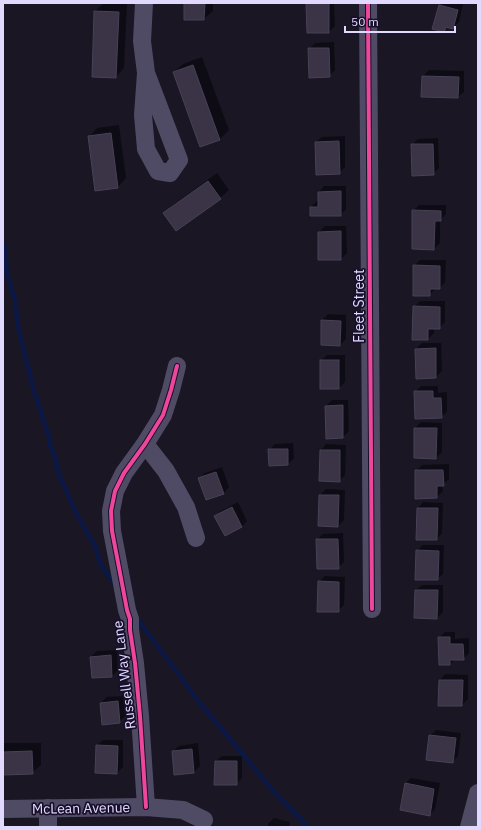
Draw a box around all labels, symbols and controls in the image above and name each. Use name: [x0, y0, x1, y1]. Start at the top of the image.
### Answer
scale bar: [345, 8, 455, 34]
text: 50 m: [351, 14, 379, 29]
street label: Fleet Street: [350, 269, 368, 343]
street label: Russell Way Lane: [108, 619, 140, 730]
street label: McLean Avenue: [32, 798, 131, 818]

